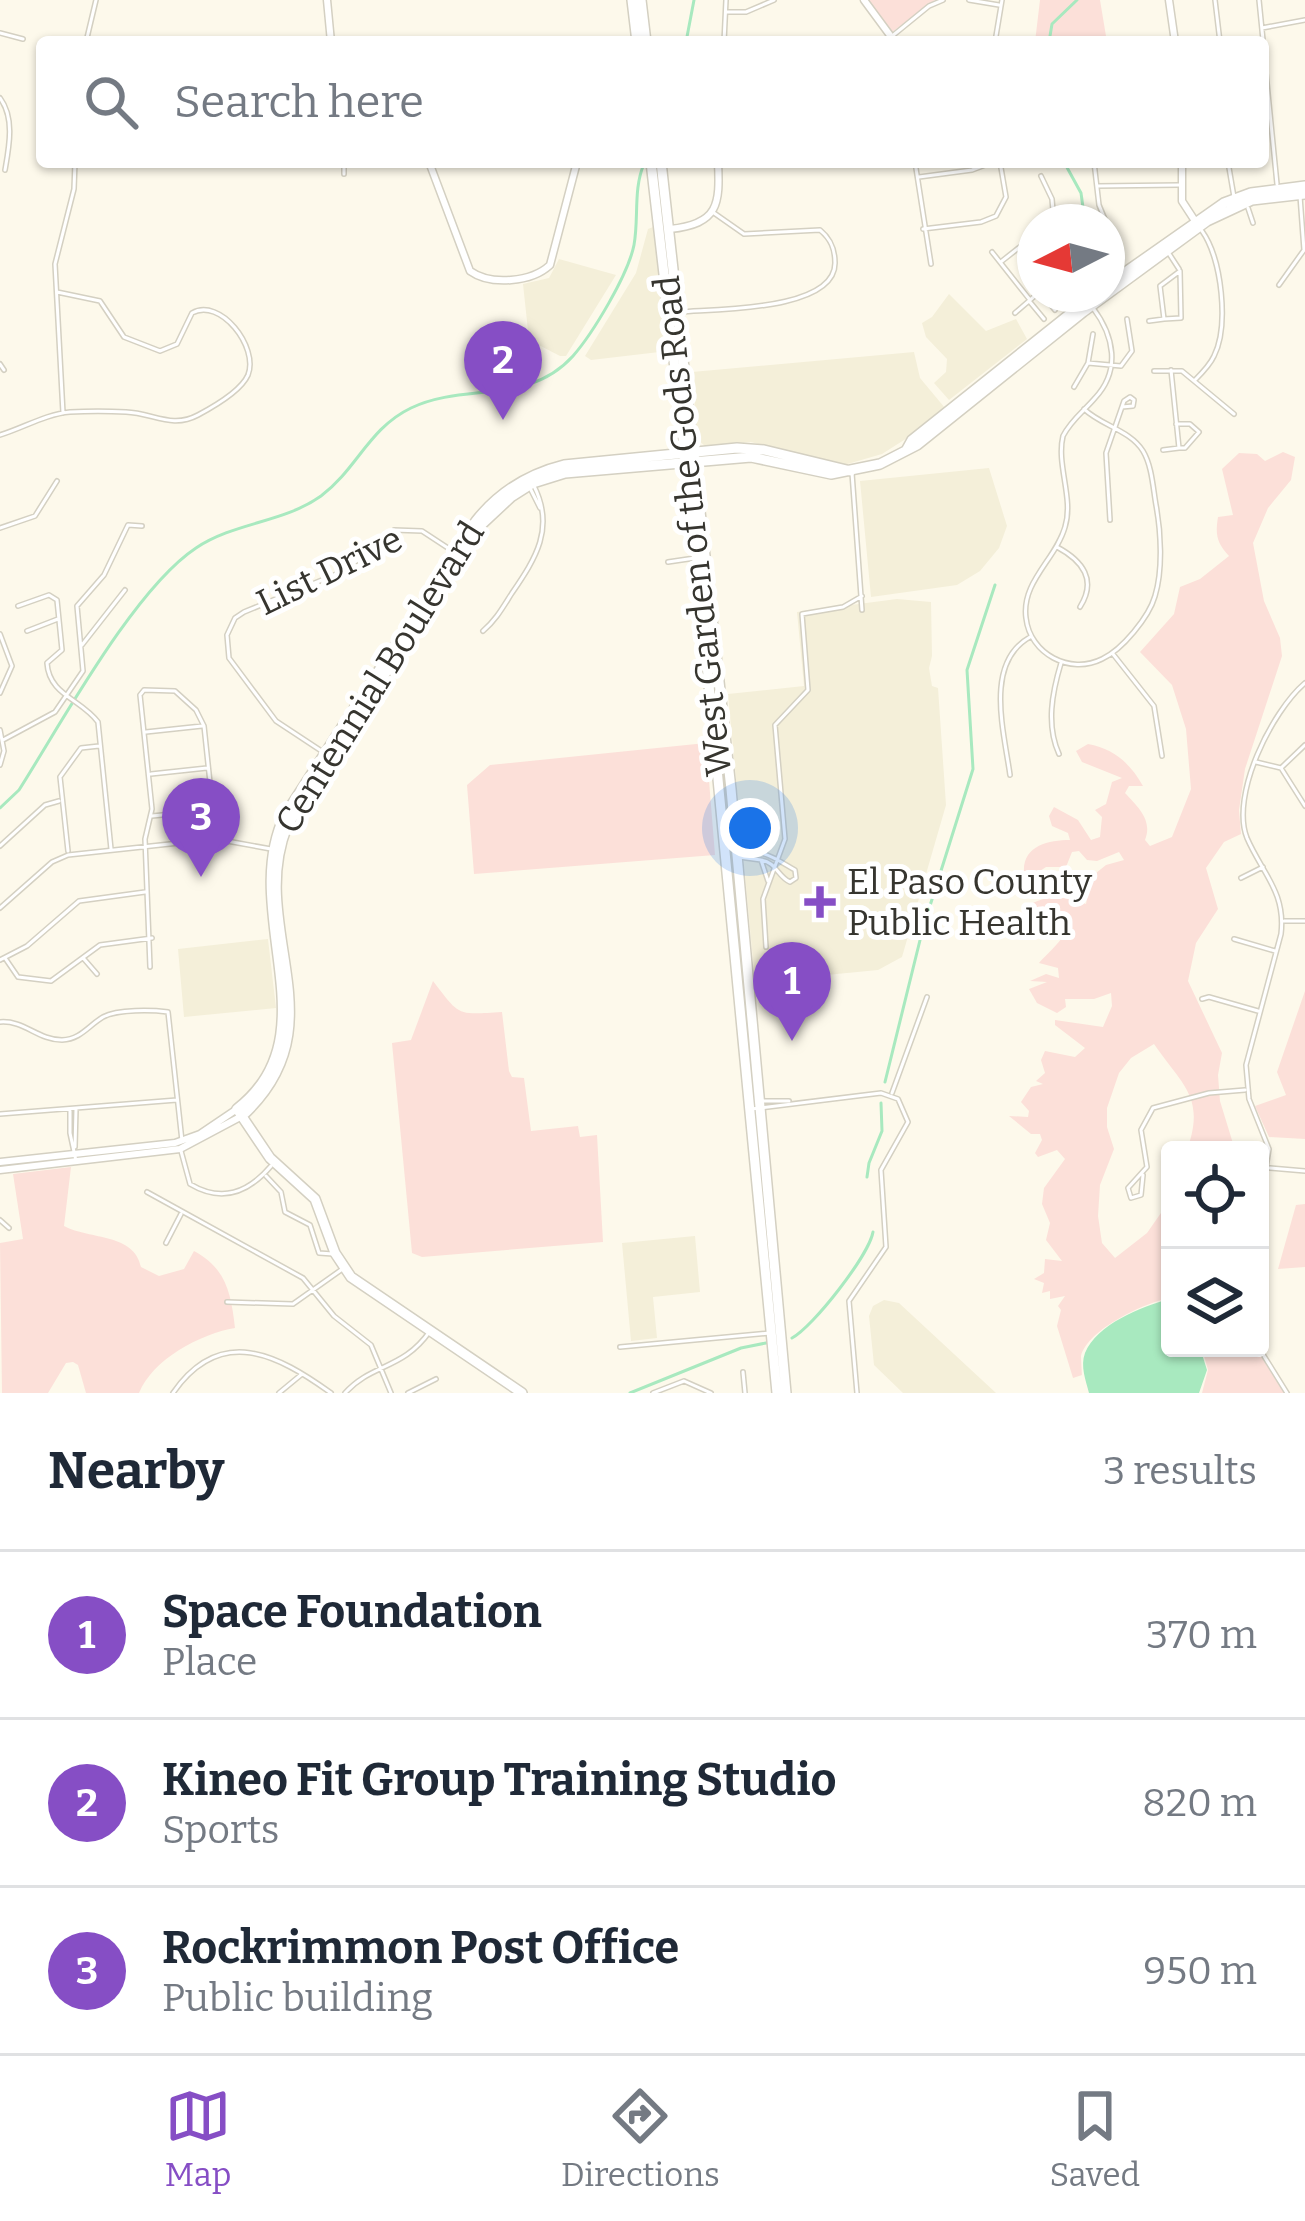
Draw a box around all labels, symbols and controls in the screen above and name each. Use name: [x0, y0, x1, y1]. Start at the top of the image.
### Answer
search box: [36, 36, 1269, 168]
icon: search: [78, 69, 144, 135]
text: Search here: [174, 75, 424, 129]
north arrow: [1017, 204, 1125, 312]
street label: West Garden of the Gods Road: [645, 273, 741, 778]
pin: 2: [464, 321, 542, 420]
street label: Centennial Boulevard: [266, 513, 494, 842]
street label: List Drive: [250, 517, 409, 625]
pin: 3: [162, 778, 240, 877]
your location: [720, 798, 780, 858]
place label: El Paso County Public Health: [847, 860, 1093, 945]
marker: El Paso County Public Health: [804, 886, 836, 918]
pin: 1: [753, 942, 831, 1041]
map controls: [1161, 1141, 1269, 1357]
button: locate: [1161, 1141, 1269, 1249]
button: layers: [1161, 1249, 1269, 1357]
text: Nearby: [48, 1440, 224, 1502]
text: 3 results: [1103, 1448, 1257, 1494]
text: Space Foundation: [162, 1585, 542, 1639]
text: 1: [79, 1612, 95, 1658]
text: 370 m: [1146, 1612, 1257, 1658]
text: Place: [162, 1639, 257, 1685]
text: Kineo Fit Group Training Studio: [162, 1753, 837, 1807]
text: 2: [76, 1780, 98, 1826]
text: 820 m: [1142, 1780, 1257, 1826]
text: Sports: [162, 1807, 279, 1853]
text: Rockrimmon Post Office: [162, 1921, 679, 1975]
text: 3: [76, 1948, 98, 1994]
text: 950 m: [1143, 1948, 1257, 1994]
text: Public building: [162, 1975, 433, 2021]
tab: Map: [165, 2083, 231, 2195]
tab: Directions: [561, 2083, 720, 2195]
tab: Saved: [1050, 2083, 1140, 2195]

